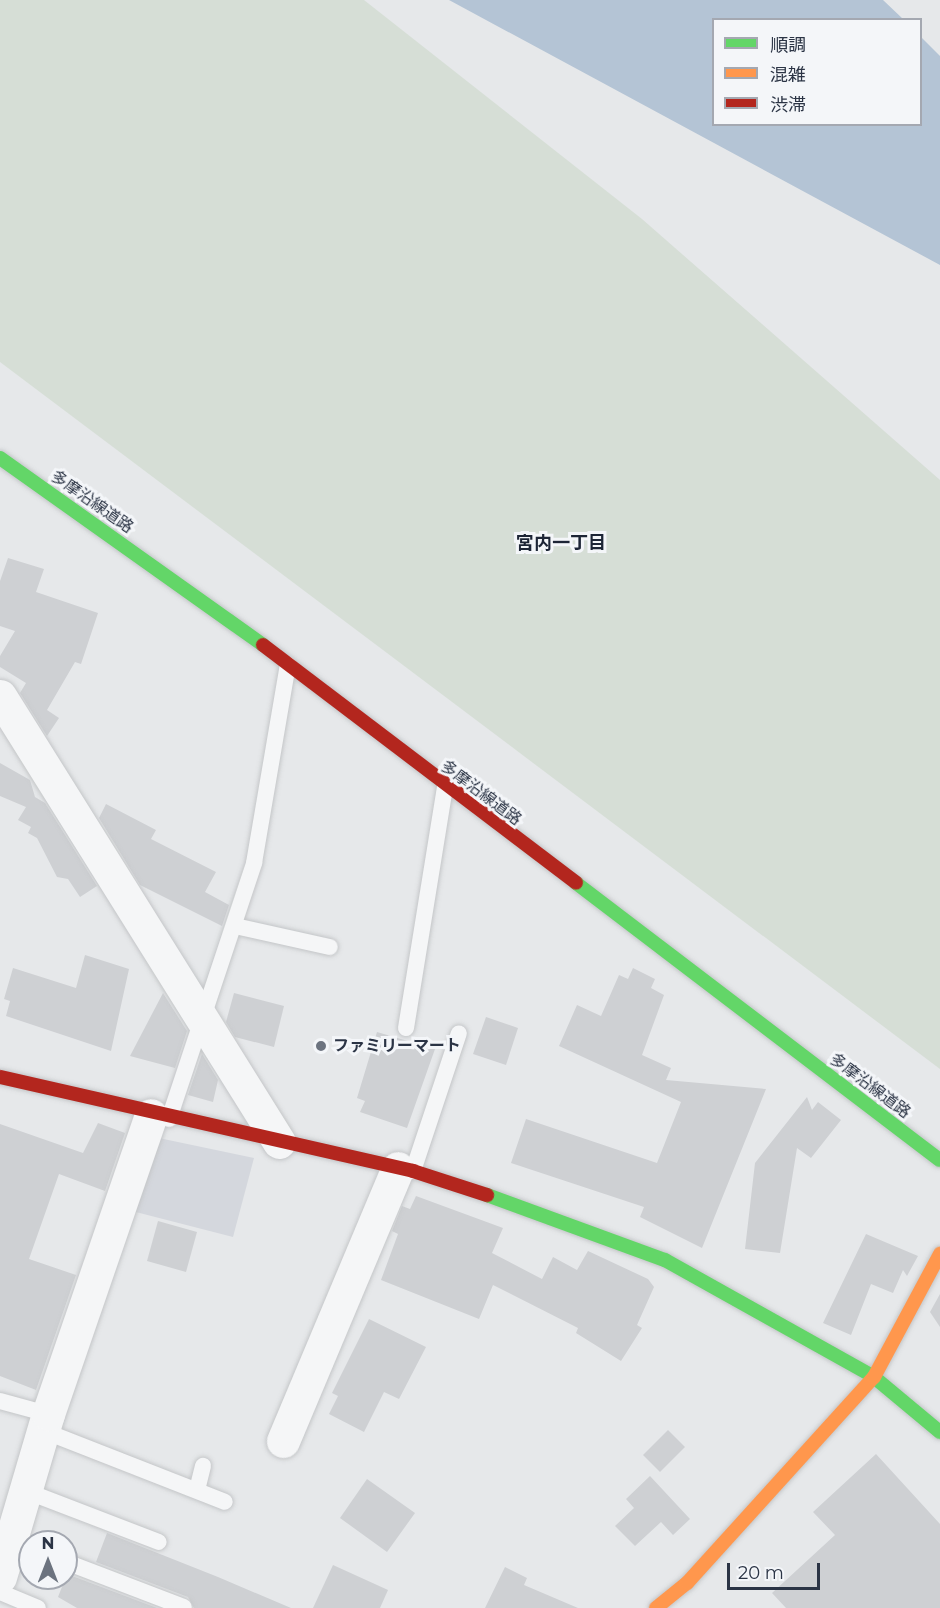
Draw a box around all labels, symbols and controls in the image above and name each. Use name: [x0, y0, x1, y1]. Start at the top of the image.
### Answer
legend: [712, 18, 922, 126]
text: 順調: [770, 34, 806, 56]
text: 混雑: [770, 64, 806, 86]
text: 渋滞: [770, 94, 806, 116]
street label: 多摩沿線道路: [47, 467, 137, 537]
district label: 宮内一丁目: [516, 532, 606, 554]
street label: 多摩沿線道路: [437, 756, 525, 830]
place label: ファミリーマート: [333, 1036, 461, 1056]
marker: ファミリーマート: [314, 1039, 328, 1053]
street label: 多摩沿線道路: [826, 1049, 914, 1123]
north arrow: [18, 1530, 78, 1590]
text: N: [42, 1534, 54, 1553]
scale bar: [730, 1551, 823, 1589]
text: 20 m: [738, 1562, 784, 1584]

